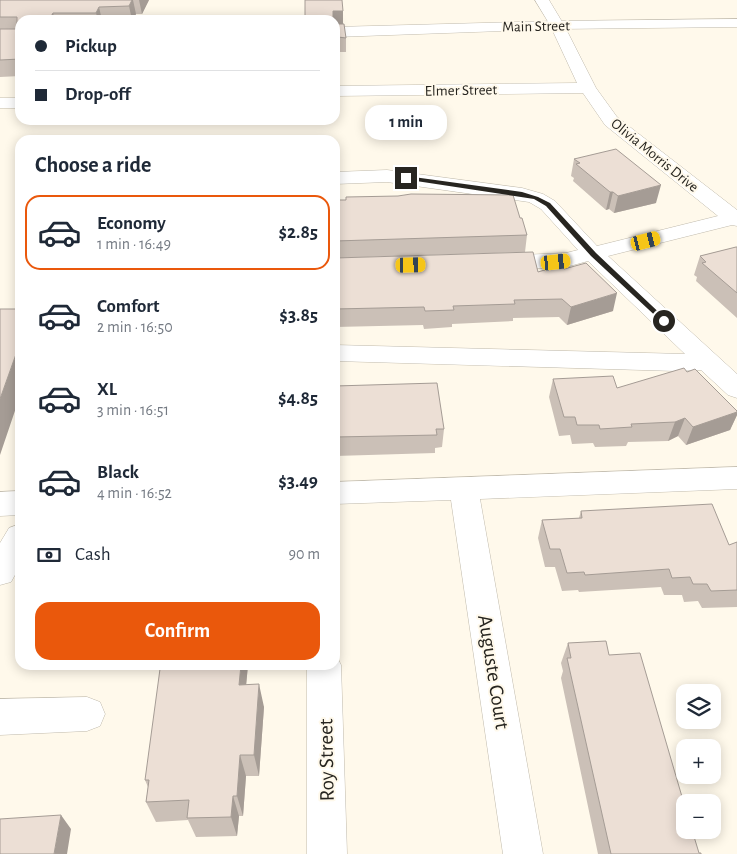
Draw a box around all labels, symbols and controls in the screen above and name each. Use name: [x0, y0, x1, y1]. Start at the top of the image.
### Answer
street label: Main Street: [502, 18, 570, 35]
text: Pickup: [65, 37, 117, 56]
street label: Elmer Street: [425, 82, 498, 99]
text: Drop-off: [65, 85, 130, 104]
callout: 1 min: [365, 106, 447, 140]
text: 1 min: [389, 114, 423, 130]
street label: Olivia Morris Drive: [608, 116, 701, 195]
text: Choose a ride: [35, 154, 151, 176]
route end: [395, 167, 417, 189]
icon: car: [37, 210, 82, 255]
text: Economy: [97, 214, 166, 233]
text: $2.85: [279, 223, 318, 242]
car: [629, 230, 662, 252]
text: 1 min · 16:49: [97, 236, 171, 252]
car: [540, 253, 571, 271]
car: [395, 257, 426, 273]
icon: car: [37, 293, 82, 338]
text: Comfort: [97, 297, 159, 316]
text: $3.85: [279, 306, 318, 325]
route start: [653, 310, 675, 332]
text: 2 min · 16:50: [97, 319, 173, 335]
icon: car: [37, 376, 82, 421]
text: XL: [97, 380, 117, 399]
text: $4.85: [278, 389, 318, 408]
text: 3 min · 16:51: [97, 402, 169, 418]
icon: car: [37, 459, 82, 504]
text: Black: [97, 463, 139, 482]
text: $3.49: [278, 472, 318, 491]
text: 4 min · 16:52: [97, 485, 172, 501]
icon: cash: [35, 541, 63, 569]
text: Cash: [75, 545, 111, 564]
text: 90 m: [289, 546, 320, 562]
button: Confirm: [35, 602, 320, 660]
street label: Auguste Court: [474, 613, 513, 731]
map controls: [676, 684, 721, 839]
button: layers: [676, 684, 721, 729]
street label: Roy Street: [315, 718, 338, 802]
button: +: [676, 739, 721, 784]
button: −: [676, 794, 721, 839]

